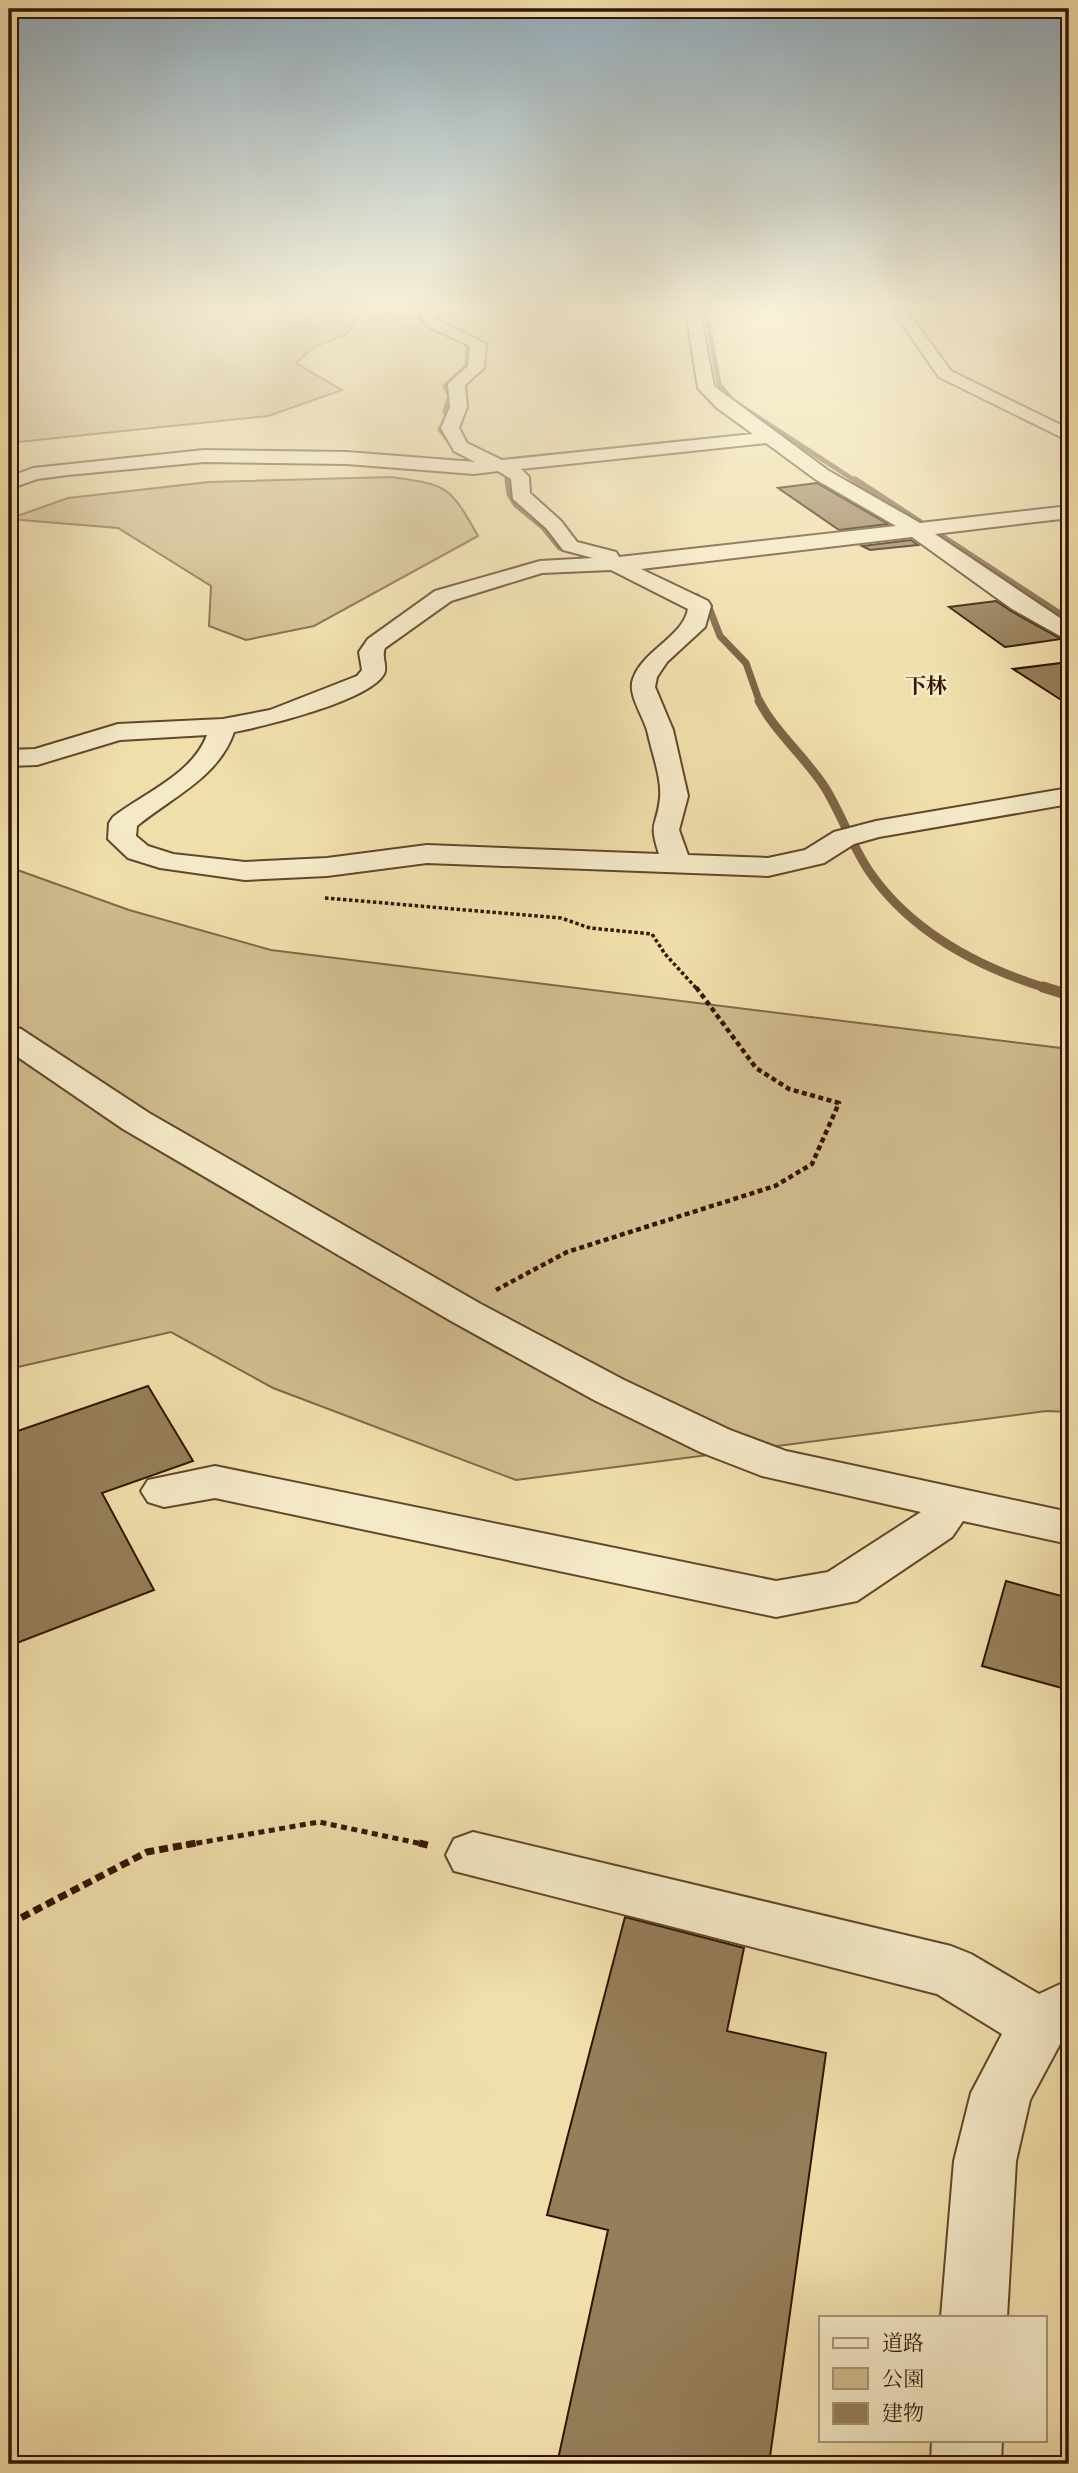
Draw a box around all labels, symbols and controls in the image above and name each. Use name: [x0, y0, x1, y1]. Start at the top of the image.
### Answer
district label: 下林: [905, 675, 947, 698]
legend: [819, 2316, 1046, 2442]
text: 道路: [882, 2332, 924, 2355]
text: 公園: [882, 2368, 924, 2391]
text: 建物: [882, 2402, 924, 2425]

